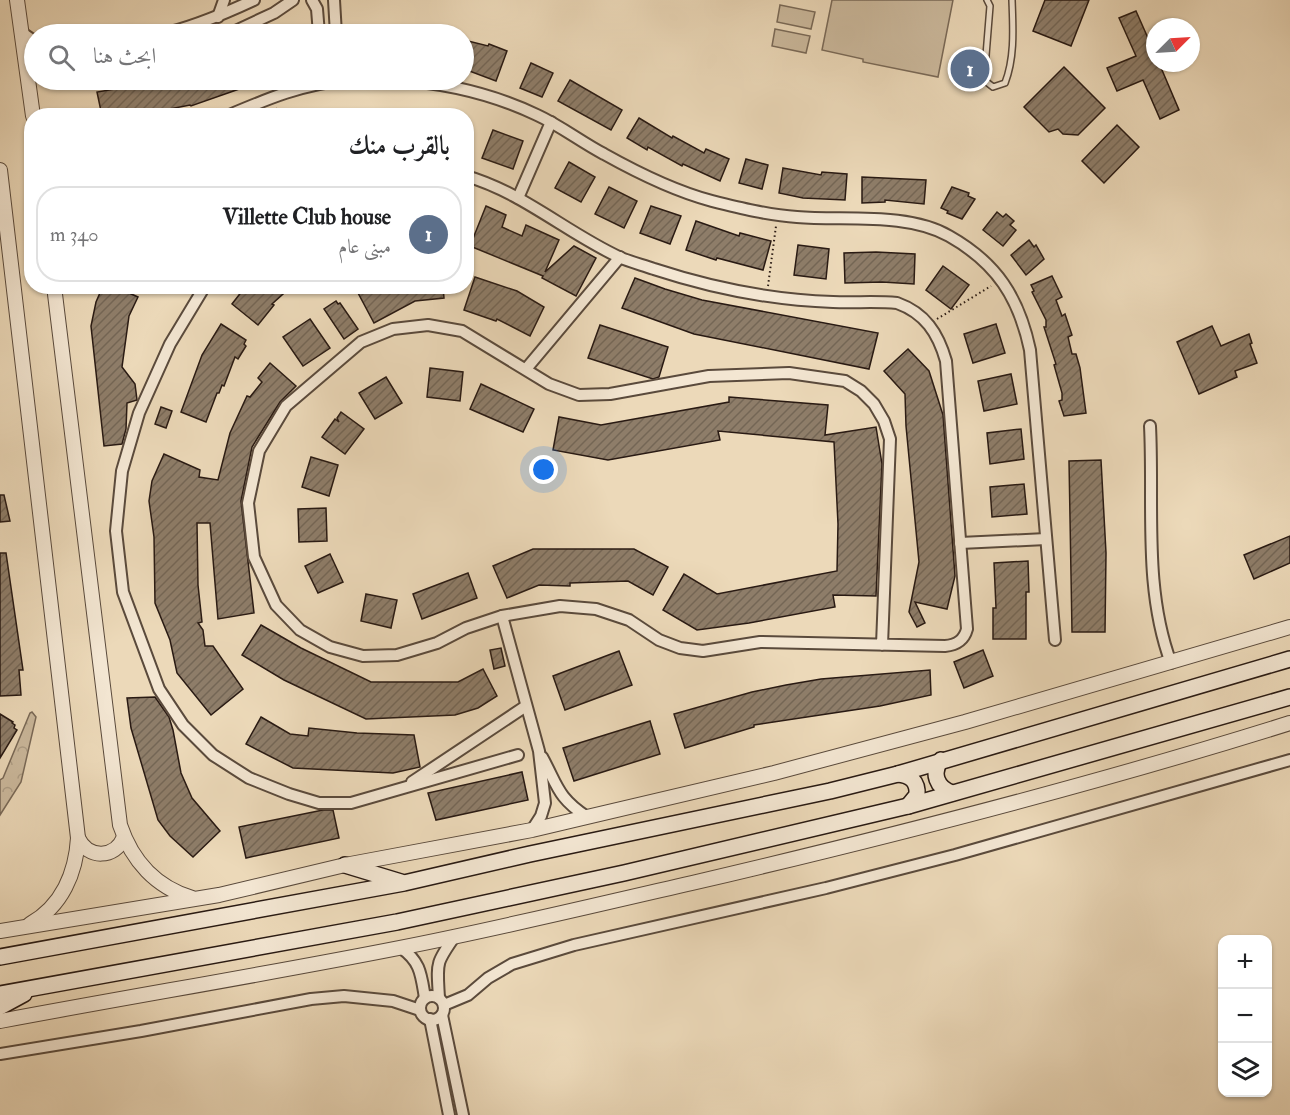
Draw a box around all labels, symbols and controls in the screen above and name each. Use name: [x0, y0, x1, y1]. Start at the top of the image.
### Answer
north arrow: [1146, 18, 1200, 72]
search box: [24, 24, 474, 90]
icon: search: [45, 41, 78, 74]
text: ابحث هنا: [93, 42, 156, 70]
pin: 1: [950, 46, 990, 92]
text: بالقرب منك: [348, 130, 450, 162]
text: Villette Club house: [223, 203, 391, 231]
text: 340 m: [50, 222, 98, 247]
text: 1: [425, 222, 432, 247]
text: مبنى عام: [338, 234, 391, 259]
your location: [529, 455, 558, 484]
map controls: [1218, 935, 1272, 1097]
button: +: [1218, 935, 1272, 989]
button: −: [1218, 989, 1272, 1043]
button: layers: [1218, 1043, 1272, 1097]

